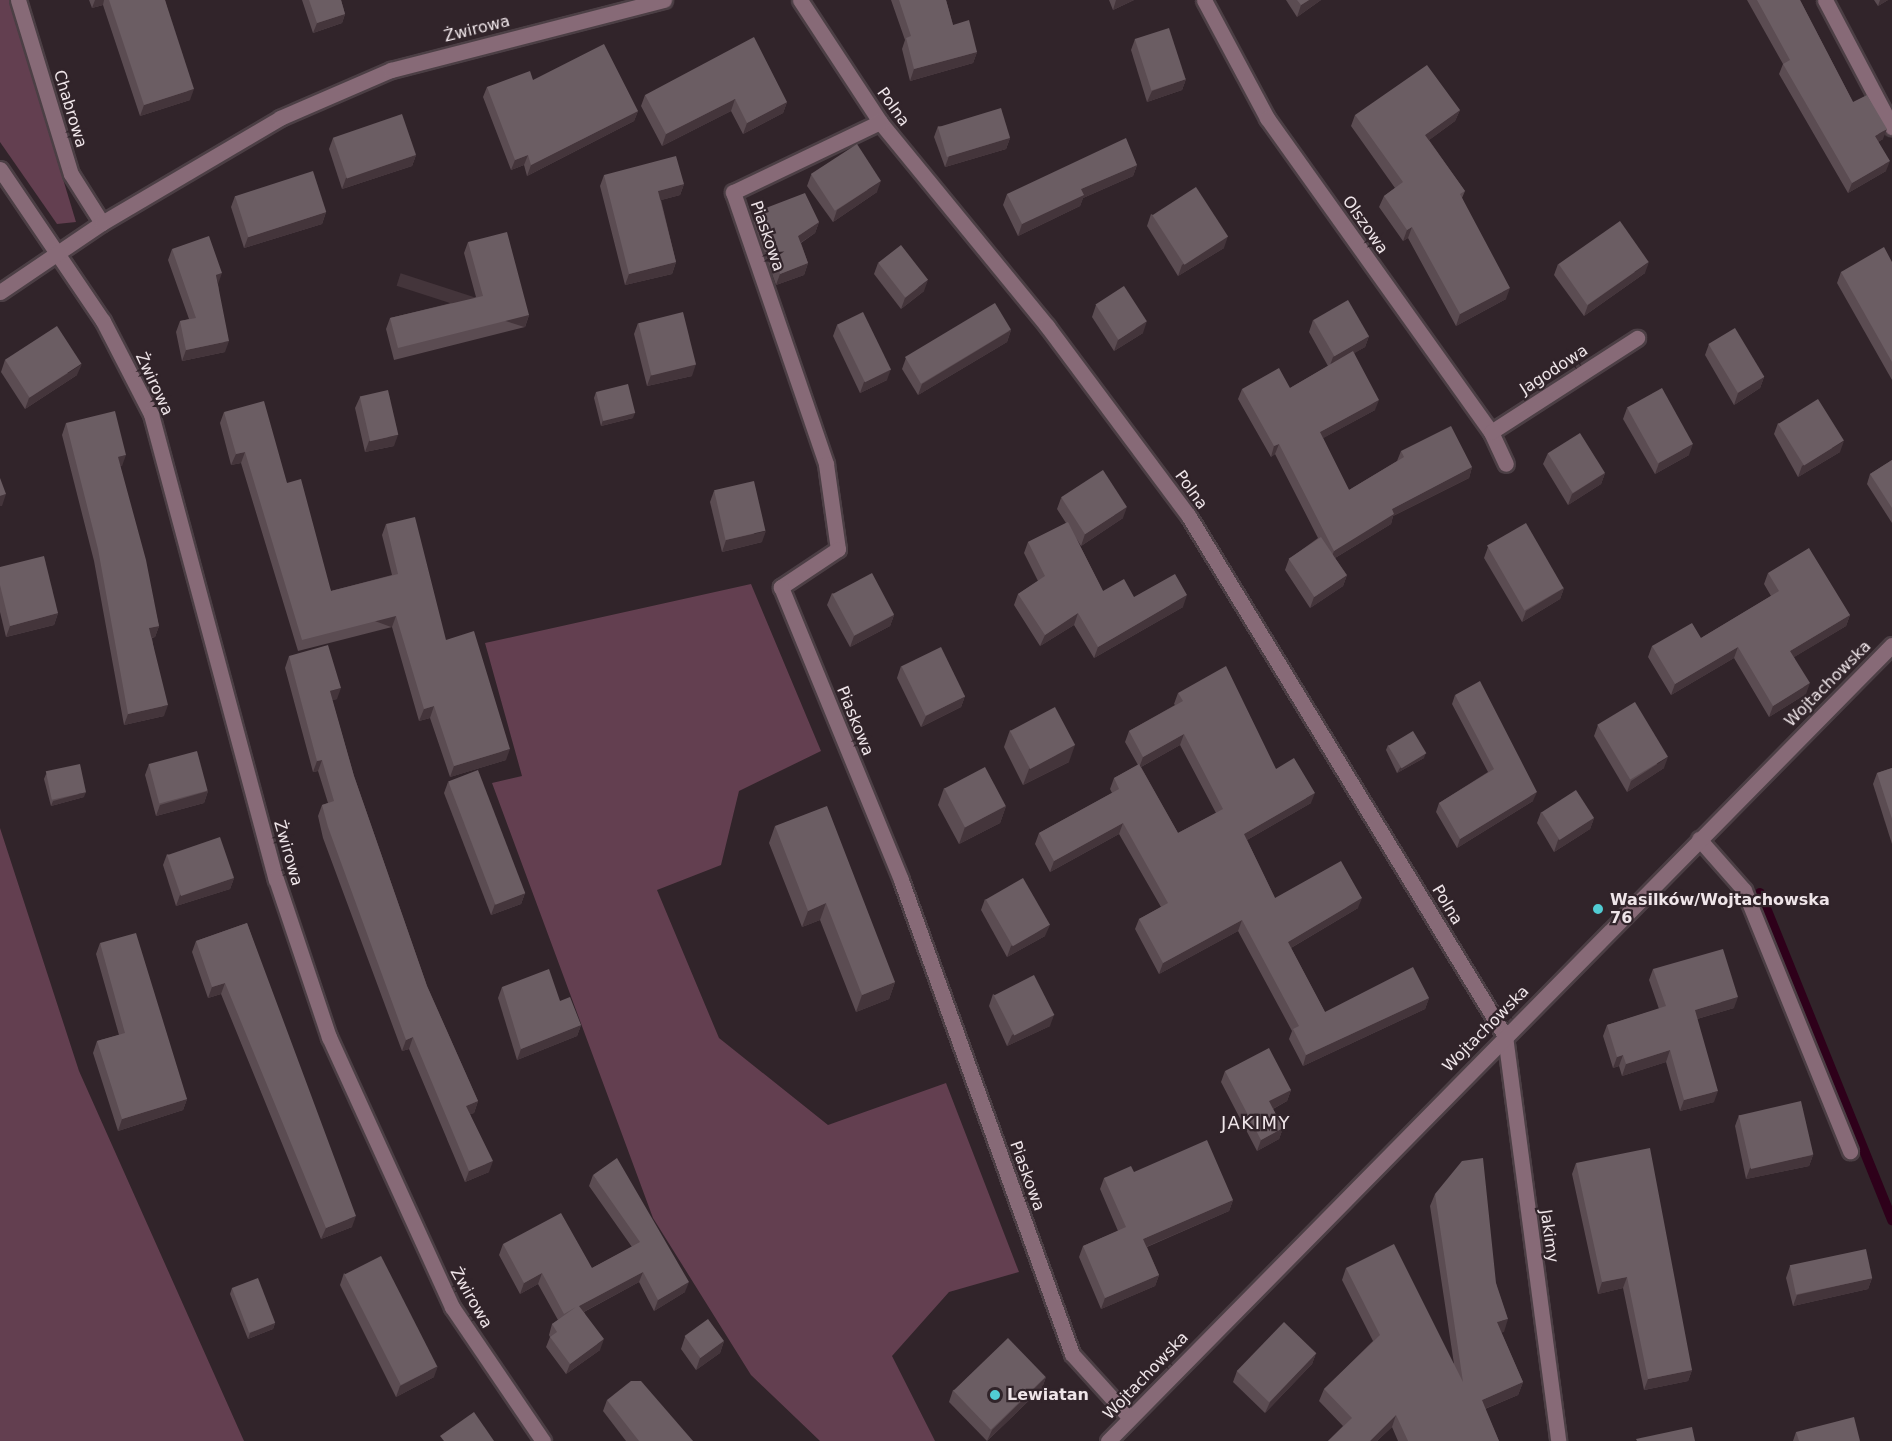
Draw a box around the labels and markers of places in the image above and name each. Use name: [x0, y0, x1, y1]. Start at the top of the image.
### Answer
place label: Wasilków/Wojtachowska 76: [1610, 890, 1830, 928]
marker: Wasilków/Wojtachowska 76: [1591, 902, 1605, 916]
place label: Lewiatan: [1007, 1385, 1089, 1405]
marker: Lewiatan: [988, 1388, 1002, 1402]

